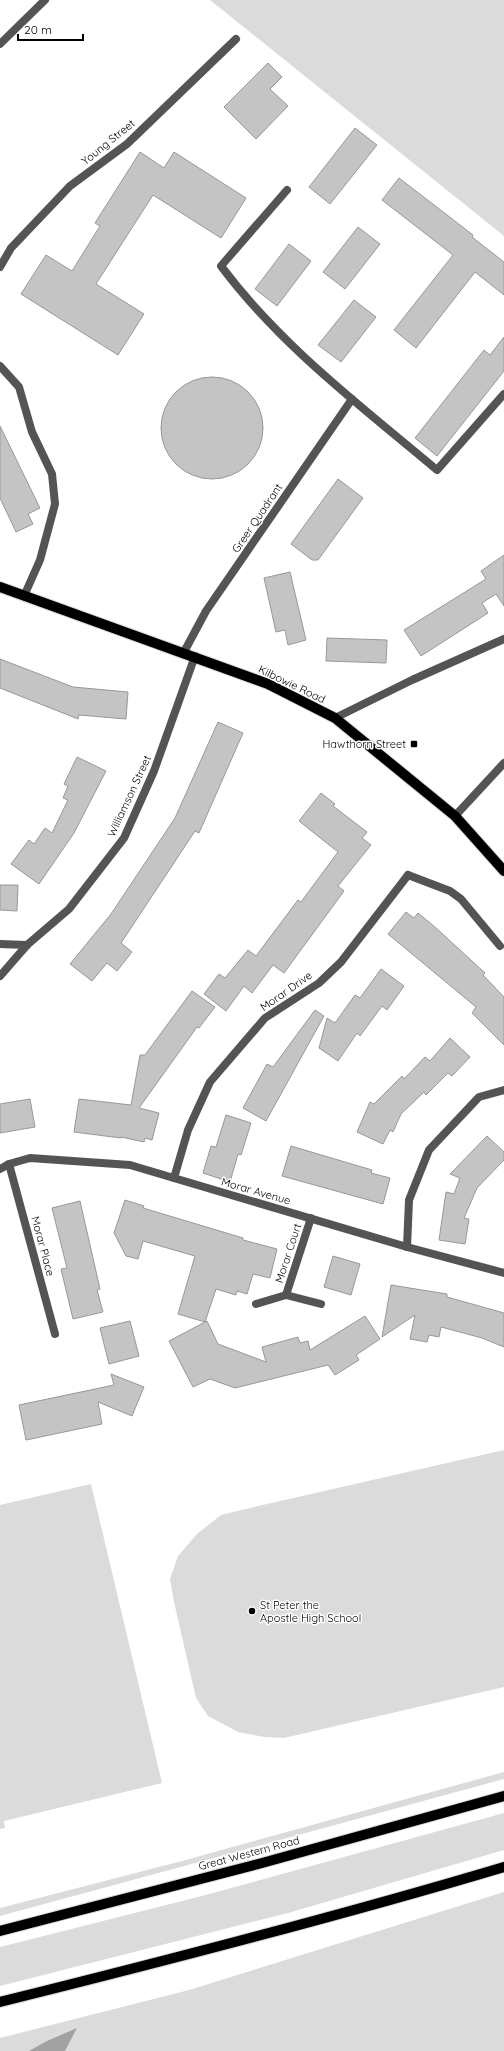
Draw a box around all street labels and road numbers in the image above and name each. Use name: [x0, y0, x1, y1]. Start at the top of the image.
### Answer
street label: Young Street: [78, 116, 138, 168]
street label: Greer Quadrant: [229, 481, 285, 555]
street label: Kilbowie Road: [256, 662, 328, 706]
street label: Williamson Street: [104, 753, 154, 839]
street label: Morar Drive: [257, 968, 315, 1014]
street label: Morar Avenue: [220, 1174, 292, 1208]
street label: Morar Place: [28, 1215, 58, 1277]
street label: Morar Court: [272, 1221, 304, 1285]
street label: Great Western Road: [197, 1833, 301, 1873]

